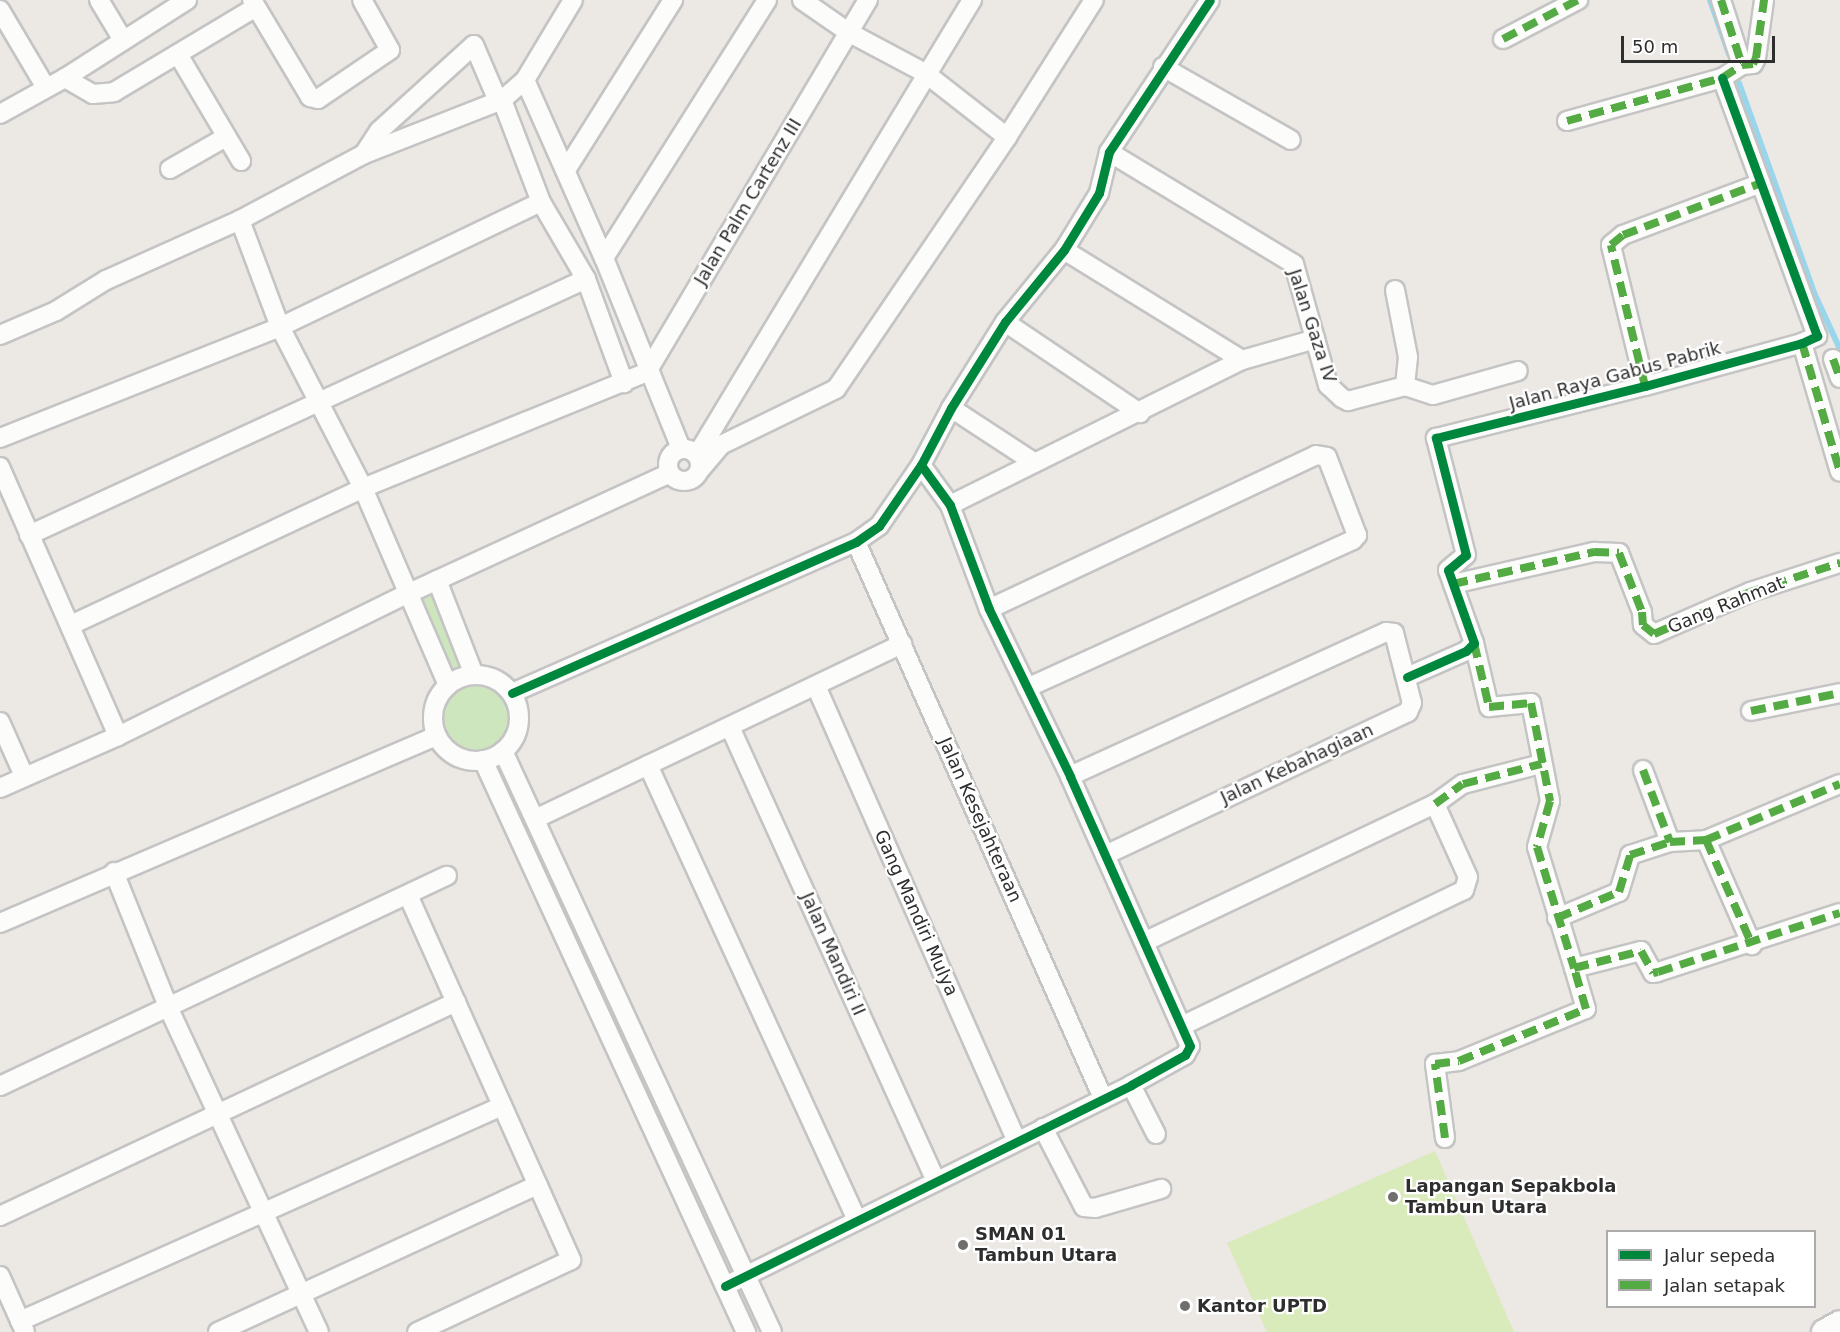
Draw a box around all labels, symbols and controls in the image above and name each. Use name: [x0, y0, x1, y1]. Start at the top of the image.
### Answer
scale bar: [1624, 24, 1778, 62]
text: 50 m: [1632, 36, 1678, 57]
street label: Jalan Palm Cartenz III: [690, 115, 806, 289]
street label: Jalan Gaza IV: [1283, 266, 1341, 386]
street label: Jalan Raya Gabus Pabrik: [1507, 337, 1723, 415]
street label: Gang Rahmat: [1665, 572, 1787, 638]
street label: Jalan Kebahagiaan: [1217, 719, 1377, 809]
street label: Jalan Kesejahteraan: [934, 734, 1026, 906]
street label: Gang Mandiri Mulya: [870, 827, 962, 999]
street label: Jalan Mandiri II: [796, 889, 870, 1019]
place label: Lapangan Sepakbola Tambun Utara: [1405, 1176, 1616, 1218]
marker: Lapangan Sepakbola Tambun Utara: [1386, 1190, 1400, 1204]
place label: SMAN 01 Tambun Utara: [975, 1224, 1117, 1266]
legend: [1606, 1230, 1816, 1308]
marker: SMAN 01 Tambun Utara: [956, 1238, 970, 1252]
text: Jalur sepeda: [1664, 1245, 1775, 1266]
text: Jalan setapak: [1664, 1275, 1785, 1296]
place label: Kantor UPTD: [1197, 1295, 1327, 1317]
marker: Kantor UPTD: [1178, 1299, 1192, 1313]

